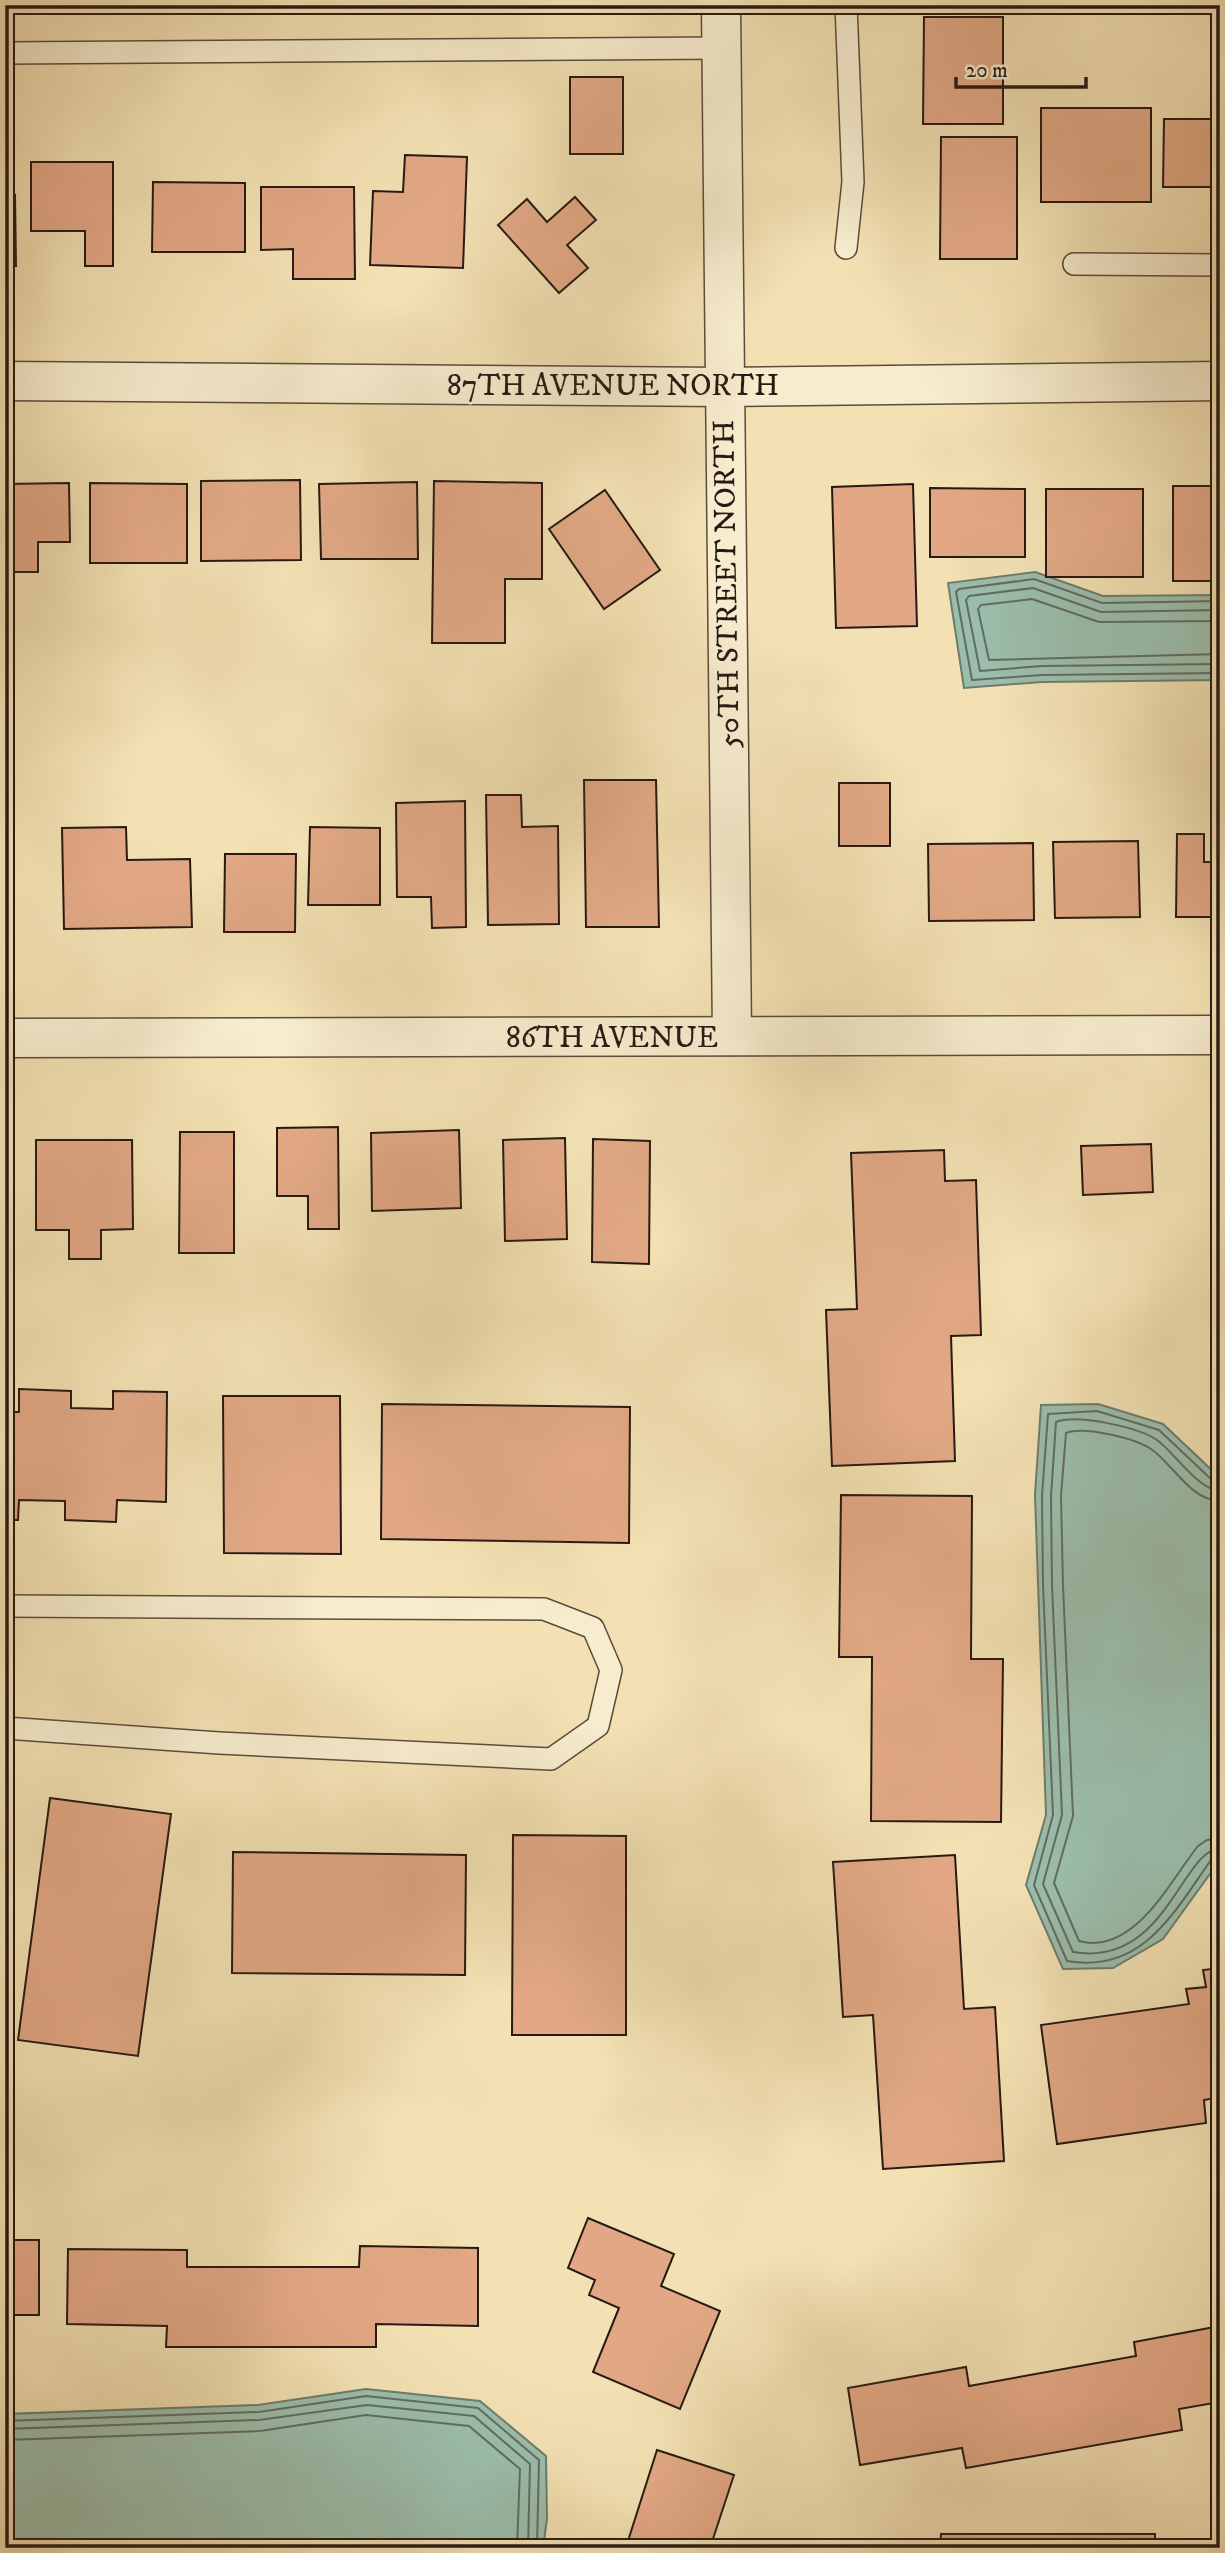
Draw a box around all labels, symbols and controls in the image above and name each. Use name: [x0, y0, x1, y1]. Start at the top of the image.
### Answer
scale bar: [956, 46, 1085, 90]
text: 20 m: [966, 58, 1008, 84]
street label: 87TH AVENUE NORTH: [447, 368, 779, 405]
street label: 50TH STREET NORTH: [706, 419, 749, 749]
street label: 86TH AVENUE: [506, 1020, 718, 1057]

